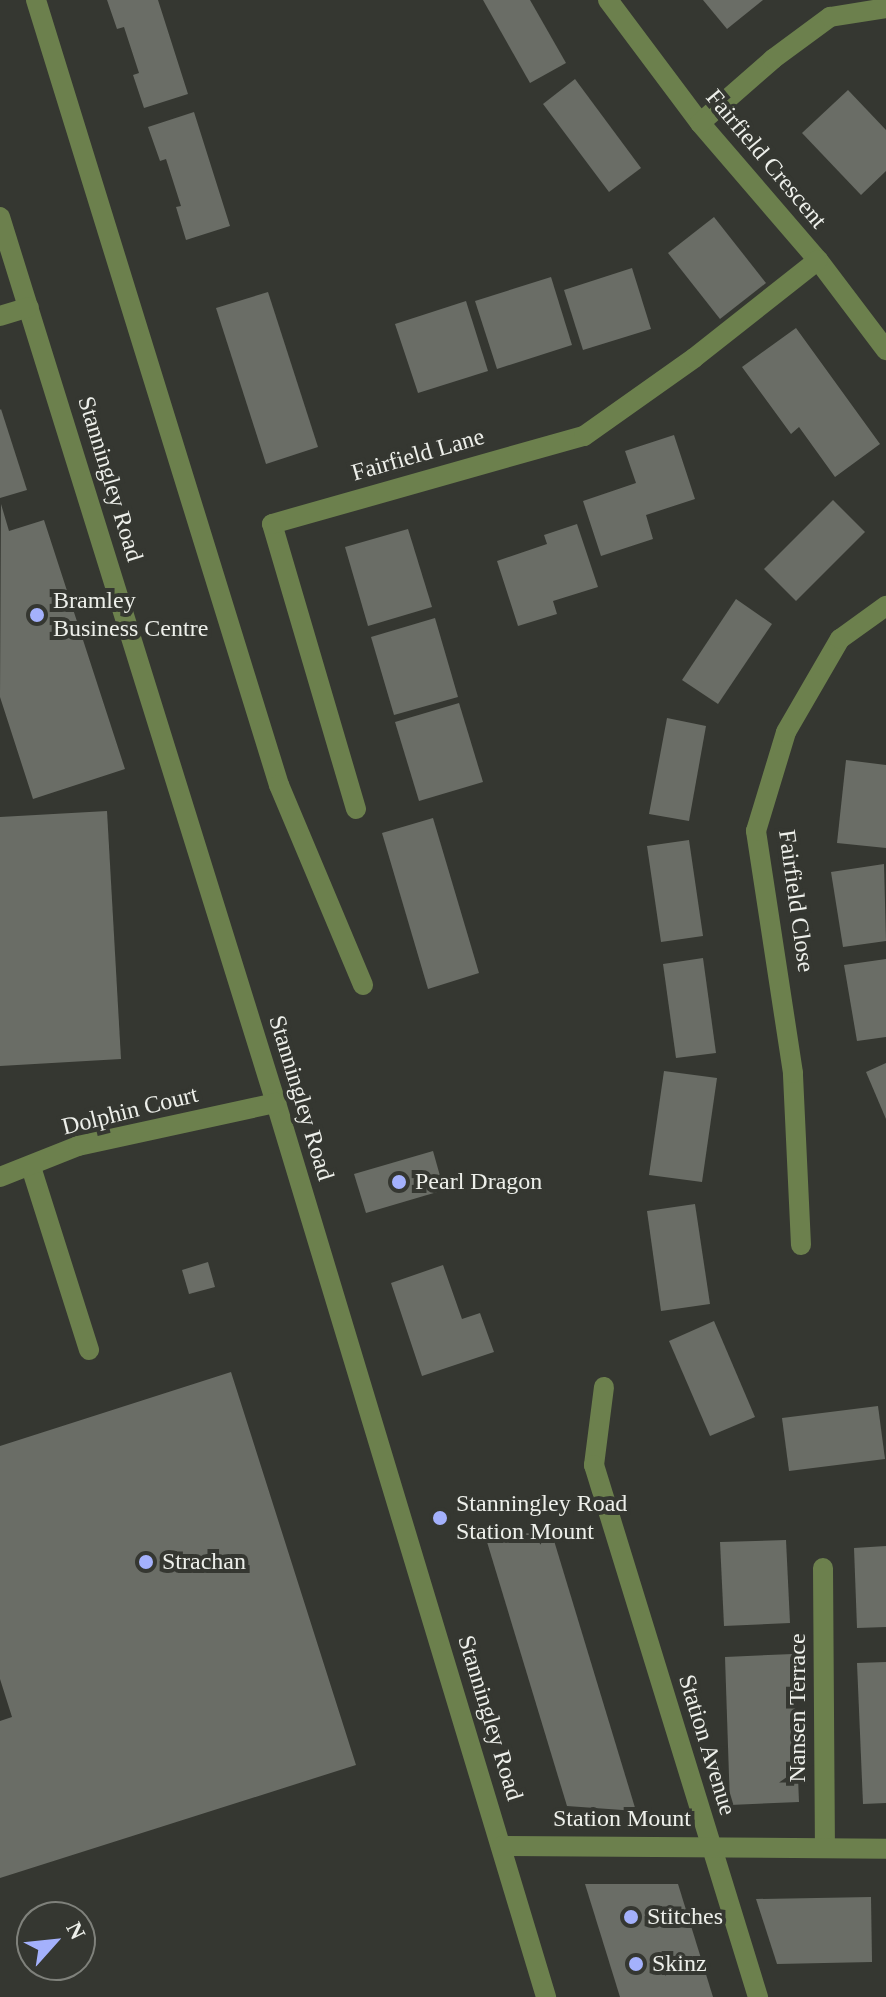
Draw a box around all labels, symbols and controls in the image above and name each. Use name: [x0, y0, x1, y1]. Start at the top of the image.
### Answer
street label: Fairfield Crescent: [699, 84, 833, 234]
street label: Stanningley Road: [71, 393, 149, 565]
street label: Fairfield Lane: [348, 422, 488, 488]
place label: Bramley Business Centre: [53, 587, 208, 643]
marker: Bramley Business Centre: [28, 606, 46, 624]
street label: Fairfield Close: [772, 828, 820, 974]
street label: Stanningley Road: [262, 1012, 340, 1184]
street label: Dolphin Court: [59, 1080, 201, 1142]
place label: Pearl Dragon: [415, 1168, 542, 1196]
marker: Pearl Dragon: [390, 1173, 408, 1191]
place label: Stanningley Road Station Mount: [456, 1490, 627, 1546]
marker: Stanningley Road Station Mount: [431, 1509, 449, 1527]
place label: Strachan: [162, 1548, 246, 1576]
marker: Strachan: [137, 1553, 155, 1571]
street label: Stanningley Road: [451, 1632, 529, 1804]
street label: Nansen Terrace: [784, 1633, 812, 1783]
street label: Station Avenue: [672, 1671, 742, 1819]
street label: Station Mount: [553, 1805, 691, 1833]
north arrow: [16, 1901, 96, 1981]
place label: Stitches: [647, 1903, 723, 1931]
marker: Stitches: [622, 1908, 640, 1926]
text: N: [61, 1918, 91, 1944]
place label: Skinz: [652, 1950, 707, 1978]
marker: Skinz: [627, 1955, 645, 1973]

